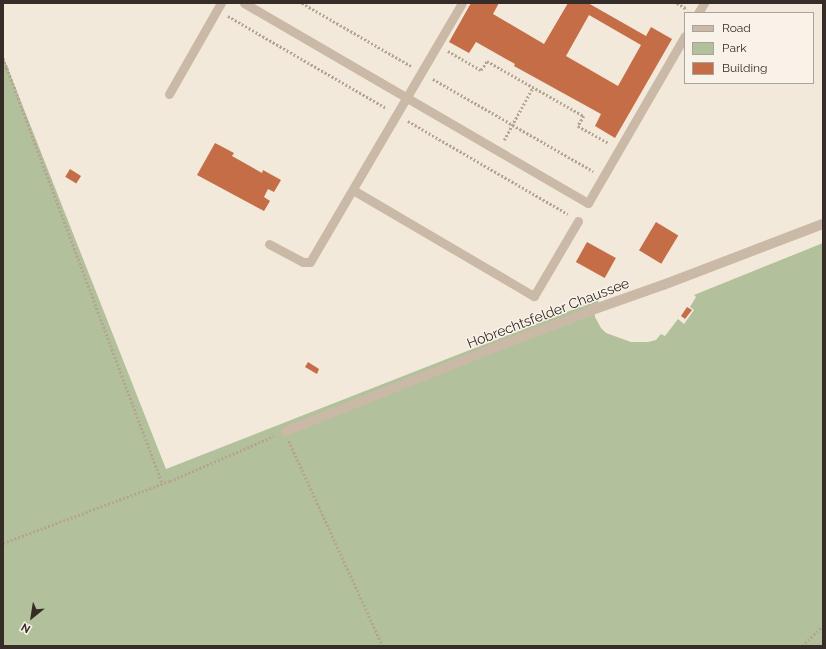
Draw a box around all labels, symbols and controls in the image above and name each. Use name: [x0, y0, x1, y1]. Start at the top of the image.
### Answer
legend: [684, 12, 814, 84]
text: Road: [722, 21, 751, 35]
text: Park: [722, 41, 747, 55]
text: Building: [722, 61, 768, 75]
street label: Hobrechtsfelder Chaussee: [464, 274, 632, 352]
north arrow: [12, 597, 52, 637]
text: N: [19, 620, 33, 636]

